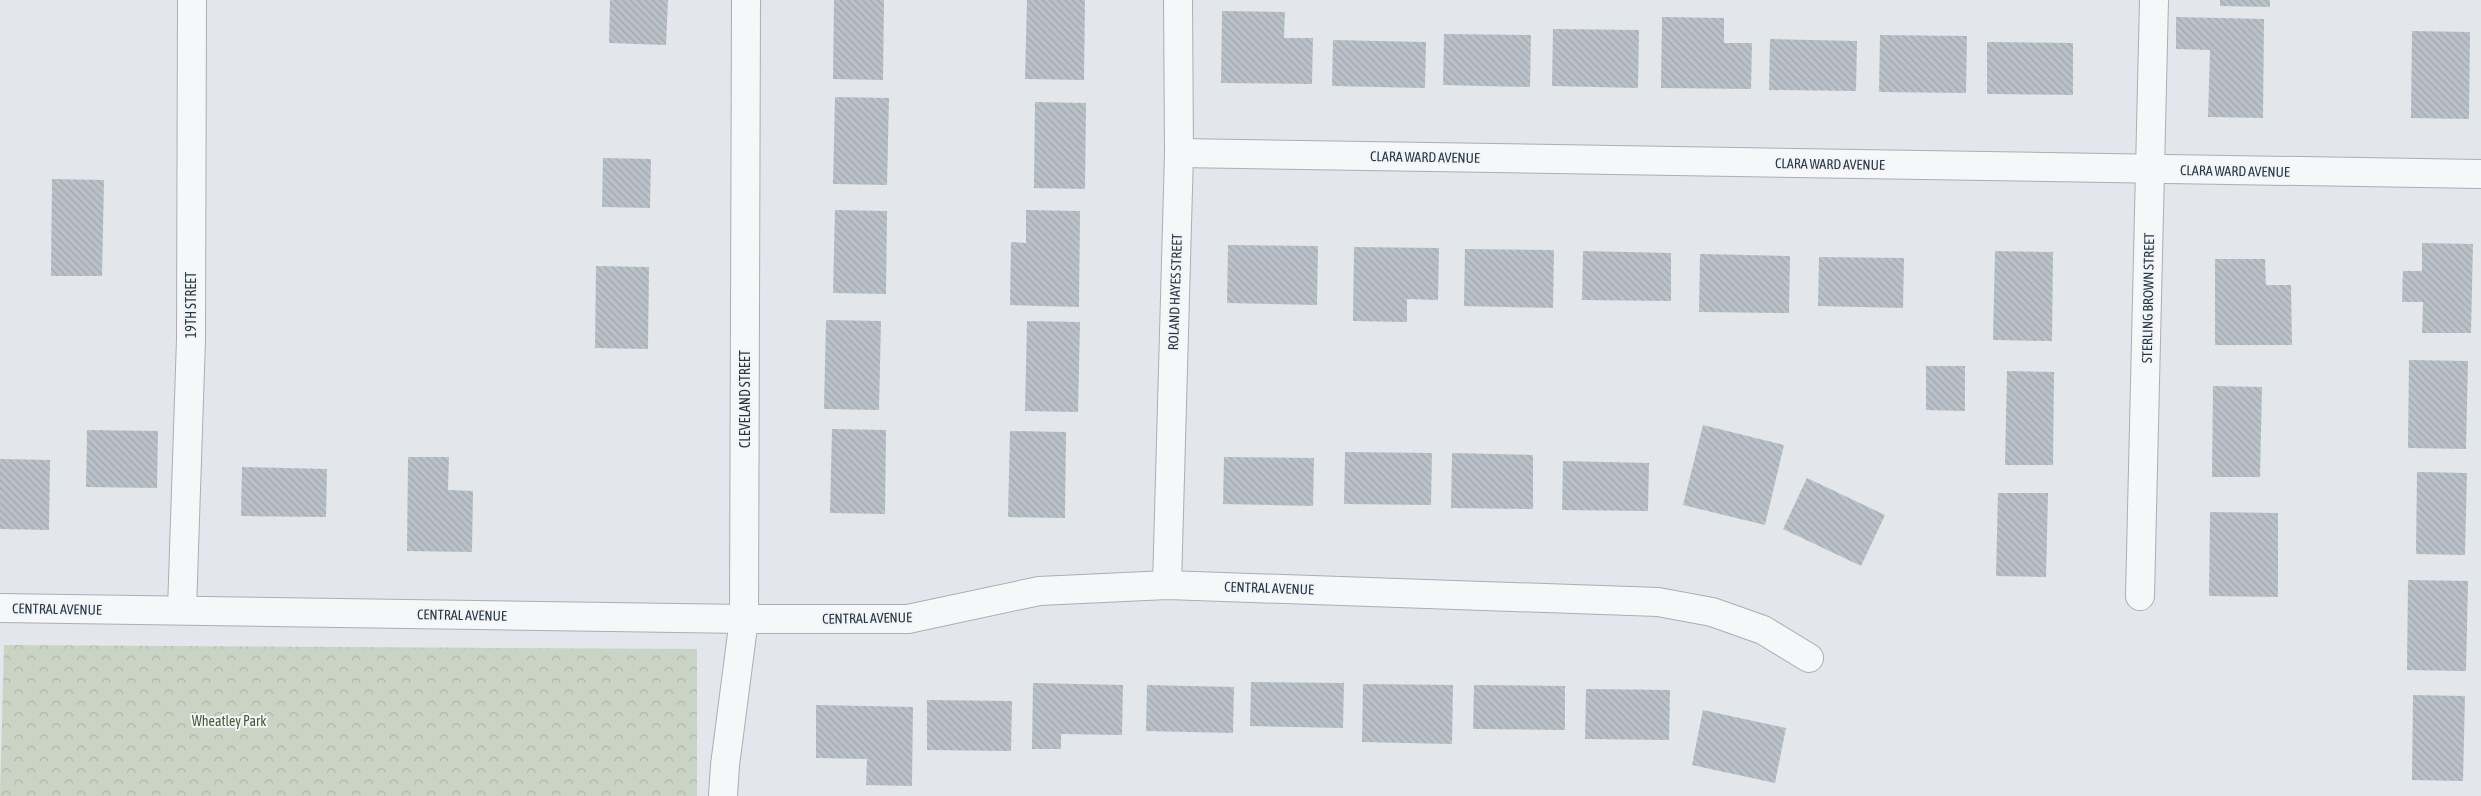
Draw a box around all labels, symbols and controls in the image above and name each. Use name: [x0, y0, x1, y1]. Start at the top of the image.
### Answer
street label: CLARA WARD AVENUE: [1370, 148, 1480, 166]
street label: CLARA WARD AVENUE: [1775, 155, 1885, 173]
street label: CLARA WARD AVENUE: [2180, 162, 2290, 180]
street label: ROLAND HAYES STREET: [1165, 233, 1185, 351]
street label: STERLING BROWN STREET: [2139, 233, 2157, 363]
street label: 19TH STREET: [183, 272, 199, 338]
street label: CLEVELAND STREET: [737, 350, 753, 448]
street label: CENTRAL AVENUE: [1224, 578, 1314, 598]
street label: CENTRAL AVENUE: [12, 600, 102, 618]
street label: CENTRAL AVENUE: [417, 606, 507, 624]
street label: CENTRAL AVENUE: [822, 609, 912, 627]
park label: Wheatley Park: [192, 713, 266, 729]

